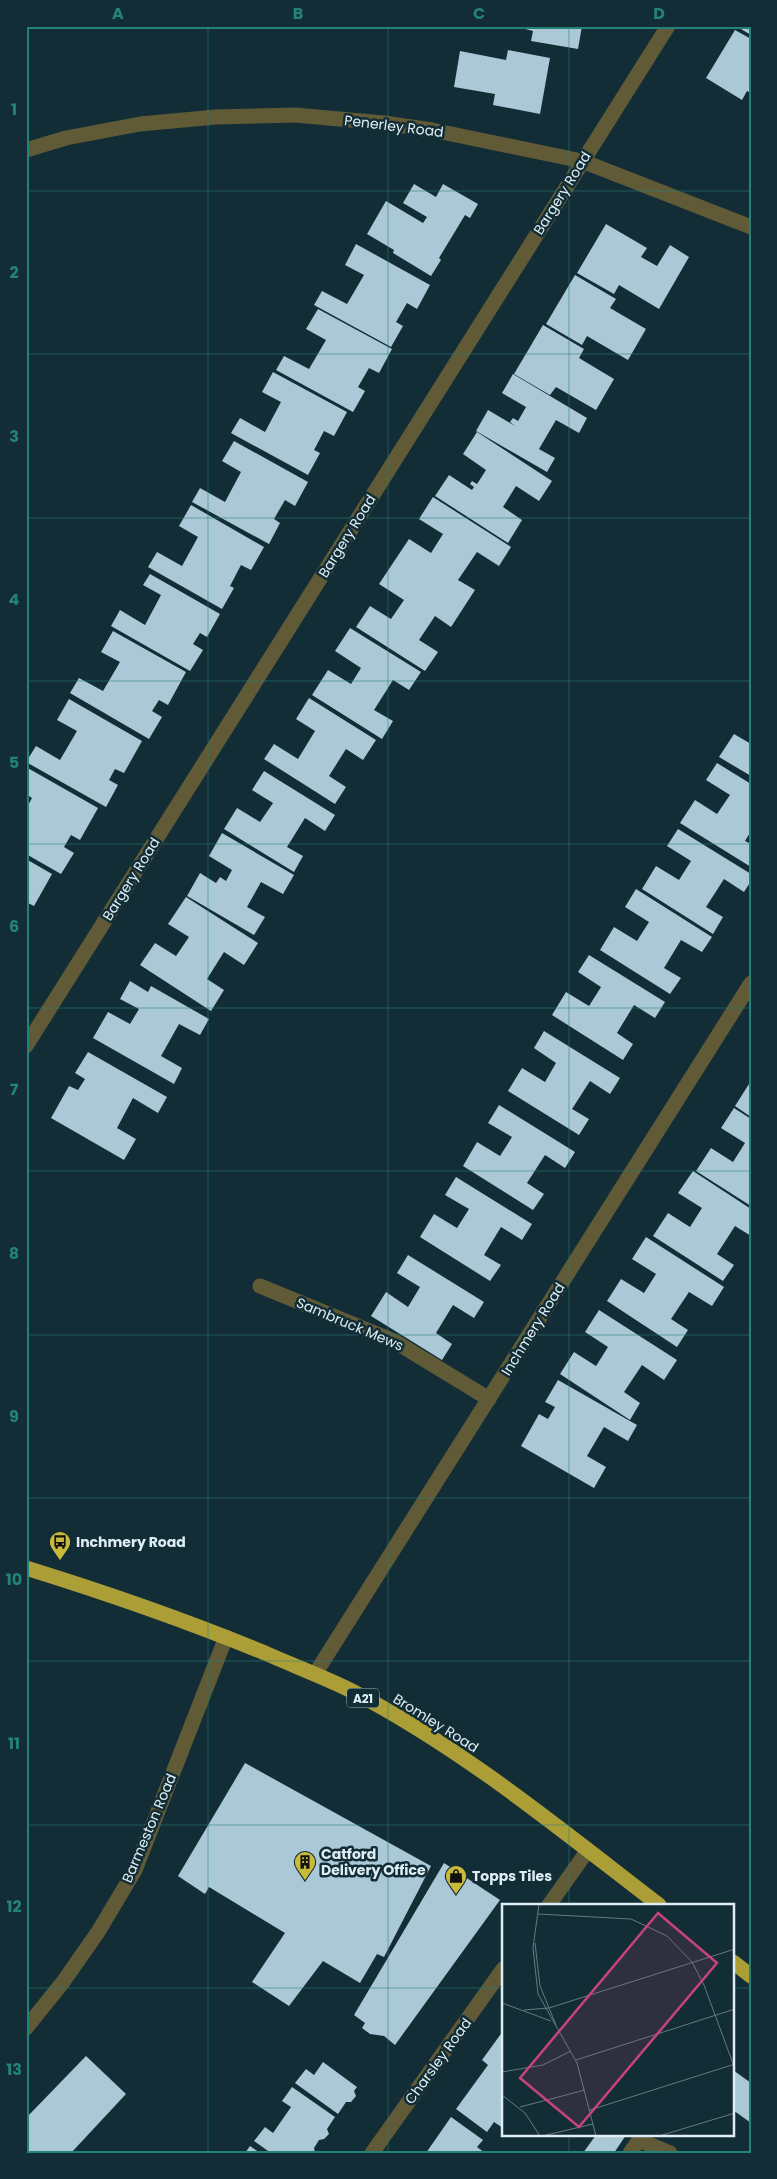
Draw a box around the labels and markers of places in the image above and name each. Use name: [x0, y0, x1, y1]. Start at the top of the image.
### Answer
bus stop icon: Inchmery Road: [48, 1530, 72, 1561]
place label: Inchmery Road: [76, 1532, 186, 1552]
place label: Catford Delivery Office: [321, 1844, 426, 1880]
building icon: Catford Delivery Office: [293, 1850, 317, 1881]
shop icon: Topps Tiles: [444, 1864, 468, 1895]
place label: Topps Tiles: [472, 1866, 552, 1886]

